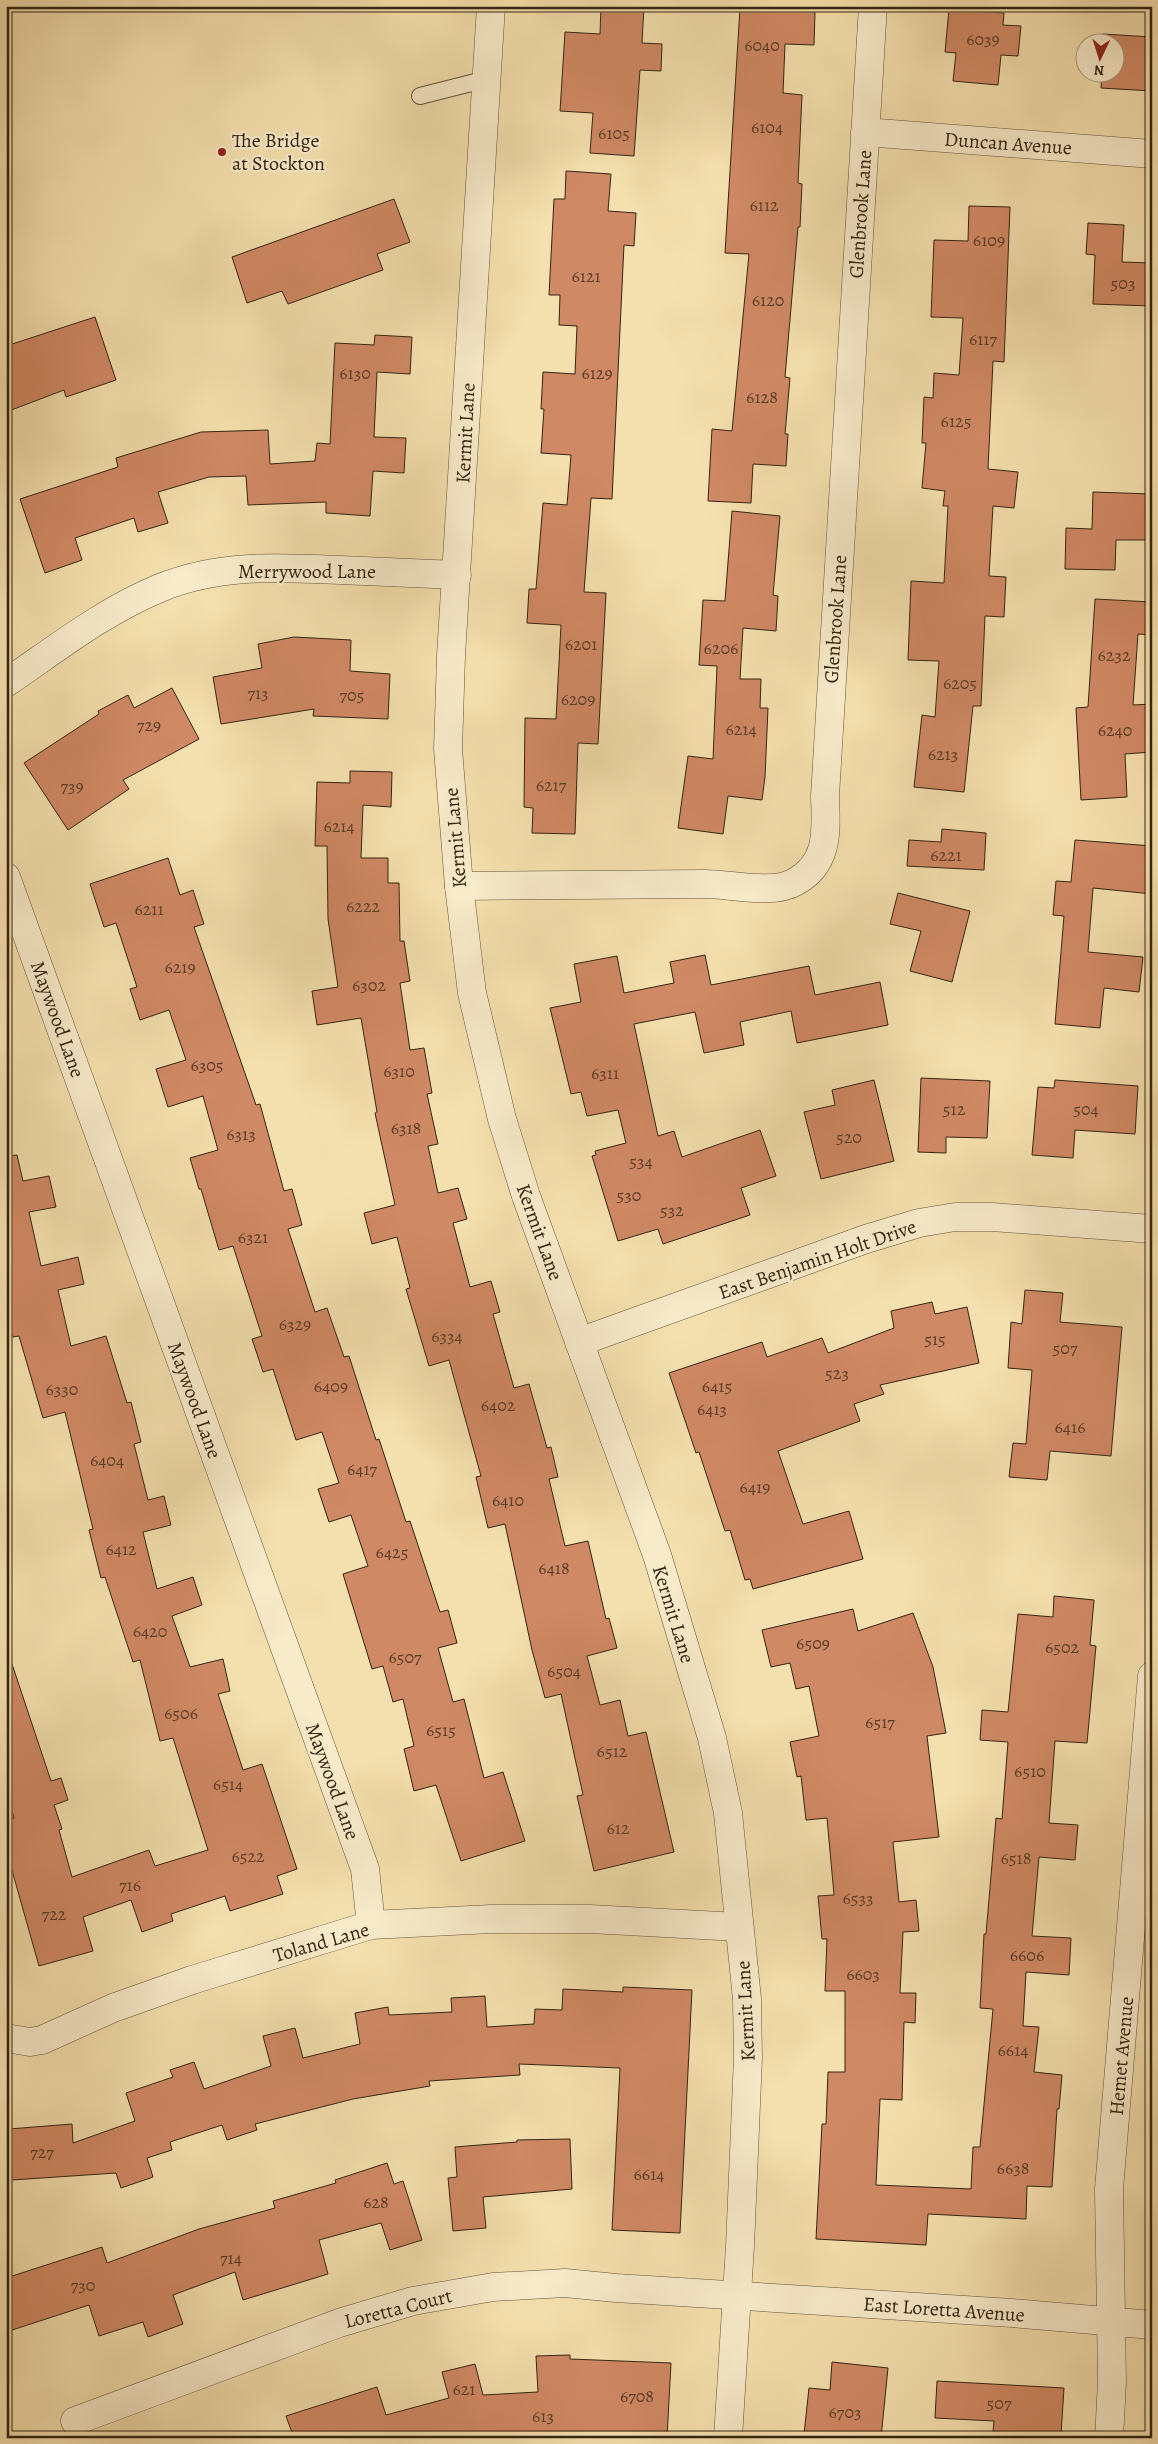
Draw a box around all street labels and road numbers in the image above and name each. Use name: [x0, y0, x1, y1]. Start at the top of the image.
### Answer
street label: Duncan Avenue: [943, 126, 1073, 161]
street label: Glenbrook Lane: [843, 149, 878, 279]
street label: Kermit Lane: [449, 382, 482, 484]
street label: Glenbrook Lane: [818, 554, 853, 684]
street label: Merrywood Lane: [238, 558, 376, 585]
street label: Kermit Lane: [438, 787, 473, 889]
street label: Maywood Lane: [24, 957, 91, 1081]
street label: Kermit Lane: [510, 1180, 569, 1284]
street label: East Benjamin Holt Drive: [715, 1213, 920, 1306]
street label: Maywood Lane: [161, 1338, 228, 1462]
street label: Kermit Lane: [646, 1562, 701, 1666]
street label: Maywood Lane: [299, 1719, 366, 1843]
street label: Toland Lane: [270, 1916, 372, 1969]
street label: Kermit Lane: [729, 1960, 762, 2062]
street label: Hemet Avenue: [1103, 1995, 1140, 2117]
street label: Loretta Court: [341, 2282, 455, 2335]
street label: East Loretta Avenue: [862, 2290, 1026, 2329]

